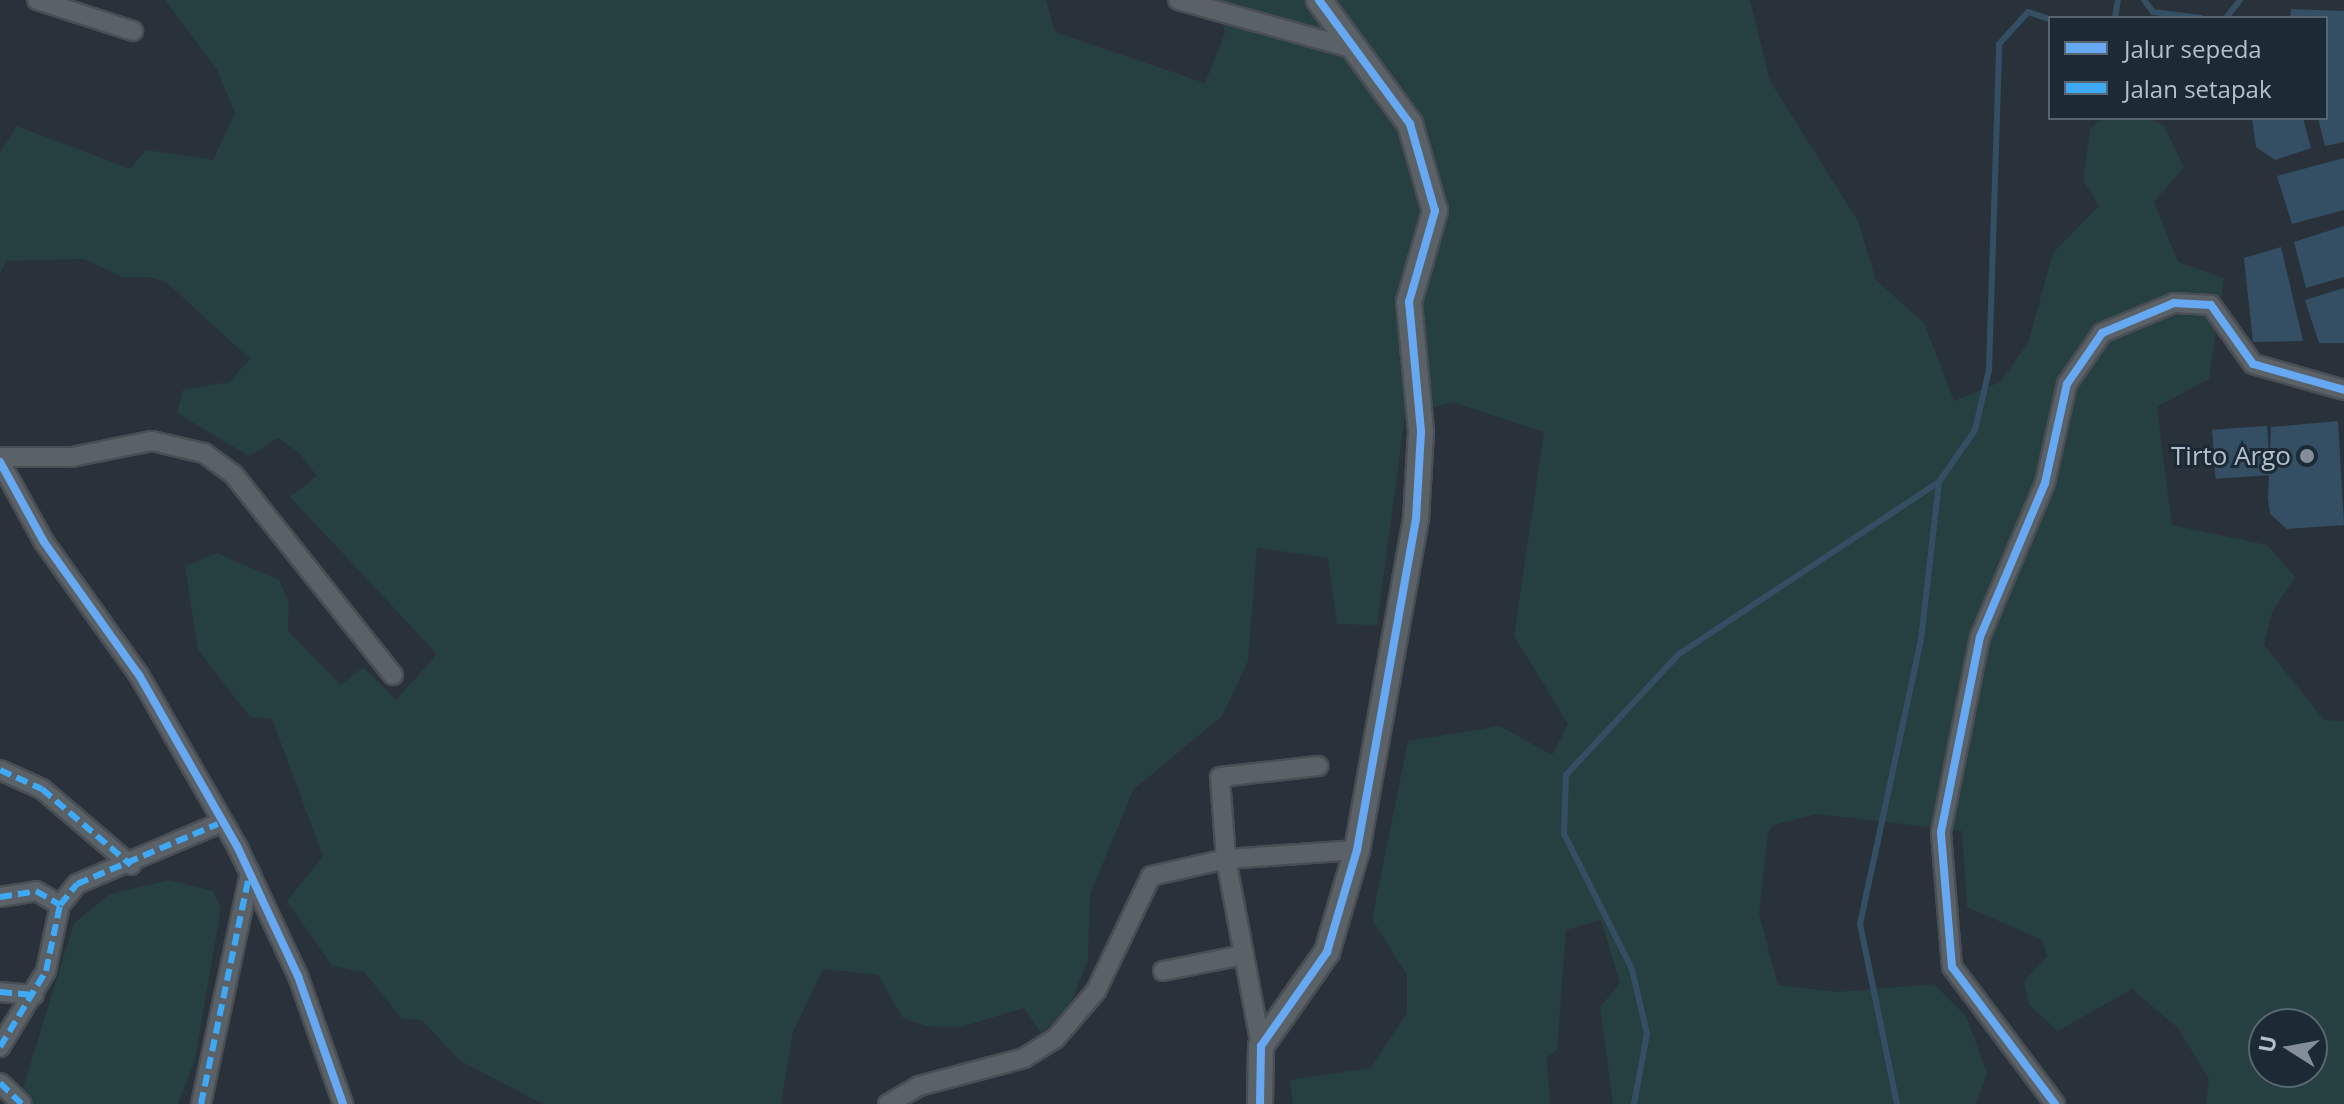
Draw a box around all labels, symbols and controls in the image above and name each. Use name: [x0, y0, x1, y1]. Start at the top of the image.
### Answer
legend: [2048, 16, 2328, 120]
text: Jalur sepeda: [2124, 32, 2262, 65]
text: Jalan setapak: [2124, 72, 2272, 105]
place label: Tirto Argo: [2171, 440, 2291, 472]
marker: Tirto Argo: [2298, 447, 2316, 465]
north arrow: [2248, 1008, 2328, 1088]
text: U: [2250, 1033, 2283, 1055]

